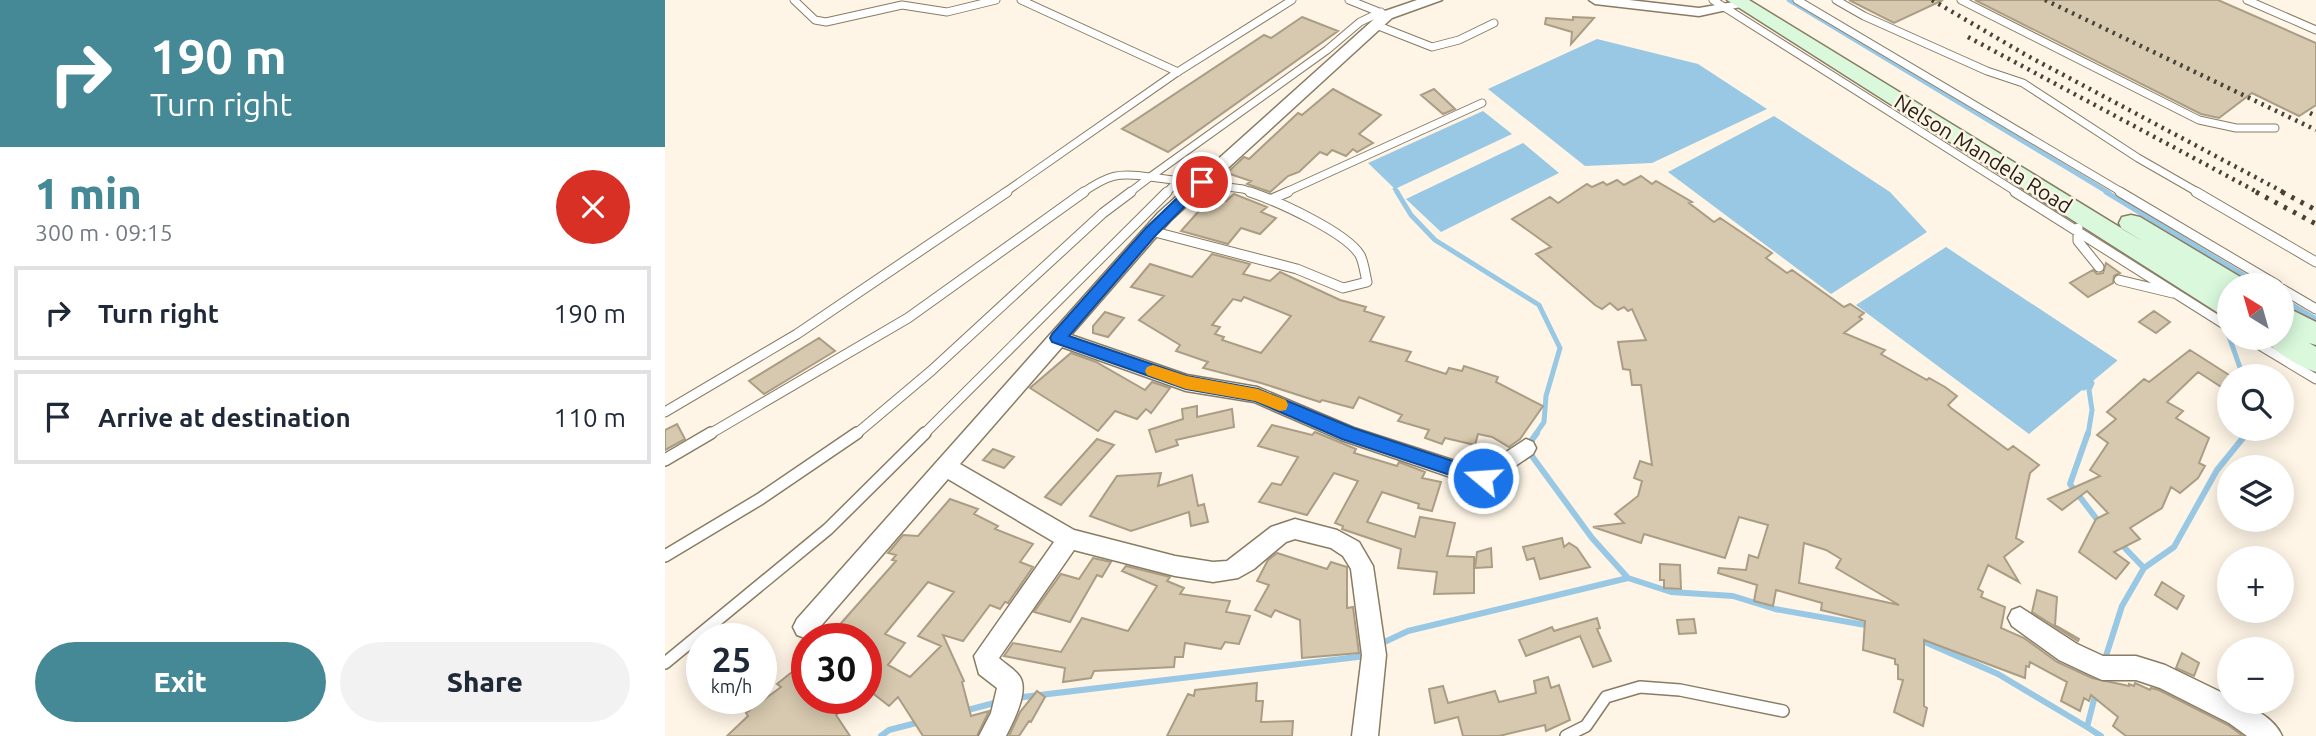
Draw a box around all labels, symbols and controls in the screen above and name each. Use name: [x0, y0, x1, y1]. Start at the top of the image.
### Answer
icon: right: [35, 28, 126, 119]
text: 190 m: [150, 28, 287, 83]
text: Turn right: [150, 86, 292, 122]
street label: Nelson Mandela Road: [1890, 89, 2077, 218]
pin: [1172, 152, 1232, 212]
icon: arrive: [1183, 163, 1221, 201]
text: 1 min: [35, 170, 142, 217]
button: close: [556, 170, 630, 244]
text: 300 m · 09:15: [35, 220, 173, 245]
north arrow: [2217, 273, 2294, 350]
map controls: [2217, 273, 2294, 714]
icon: right: [39, 294, 77, 332]
text: Turn right: [98, 299, 219, 328]
text: 190 m: [554, 299, 626, 328]
button: search: [2217, 364, 2294, 441]
icon: arrive: [39, 398, 77, 436]
text: Arrive at destination: [98, 403, 351, 432]
text: 110 m: [554, 403, 626, 432]
position arrow: [1446, 441, 1520, 515]
button: layers: [2217, 455, 2294, 532]
button: +: [2217, 546, 2294, 623]
speed limit sign: 30: [791, 623, 882, 714]
button: −: [2217, 637, 2294, 714]
text: 25: [712, 639, 751, 679]
button: Exit: [35, 642, 326, 722]
button: Share: [340, 642, 630, 722]
text: km/h: [711, 676, 752, 696]

